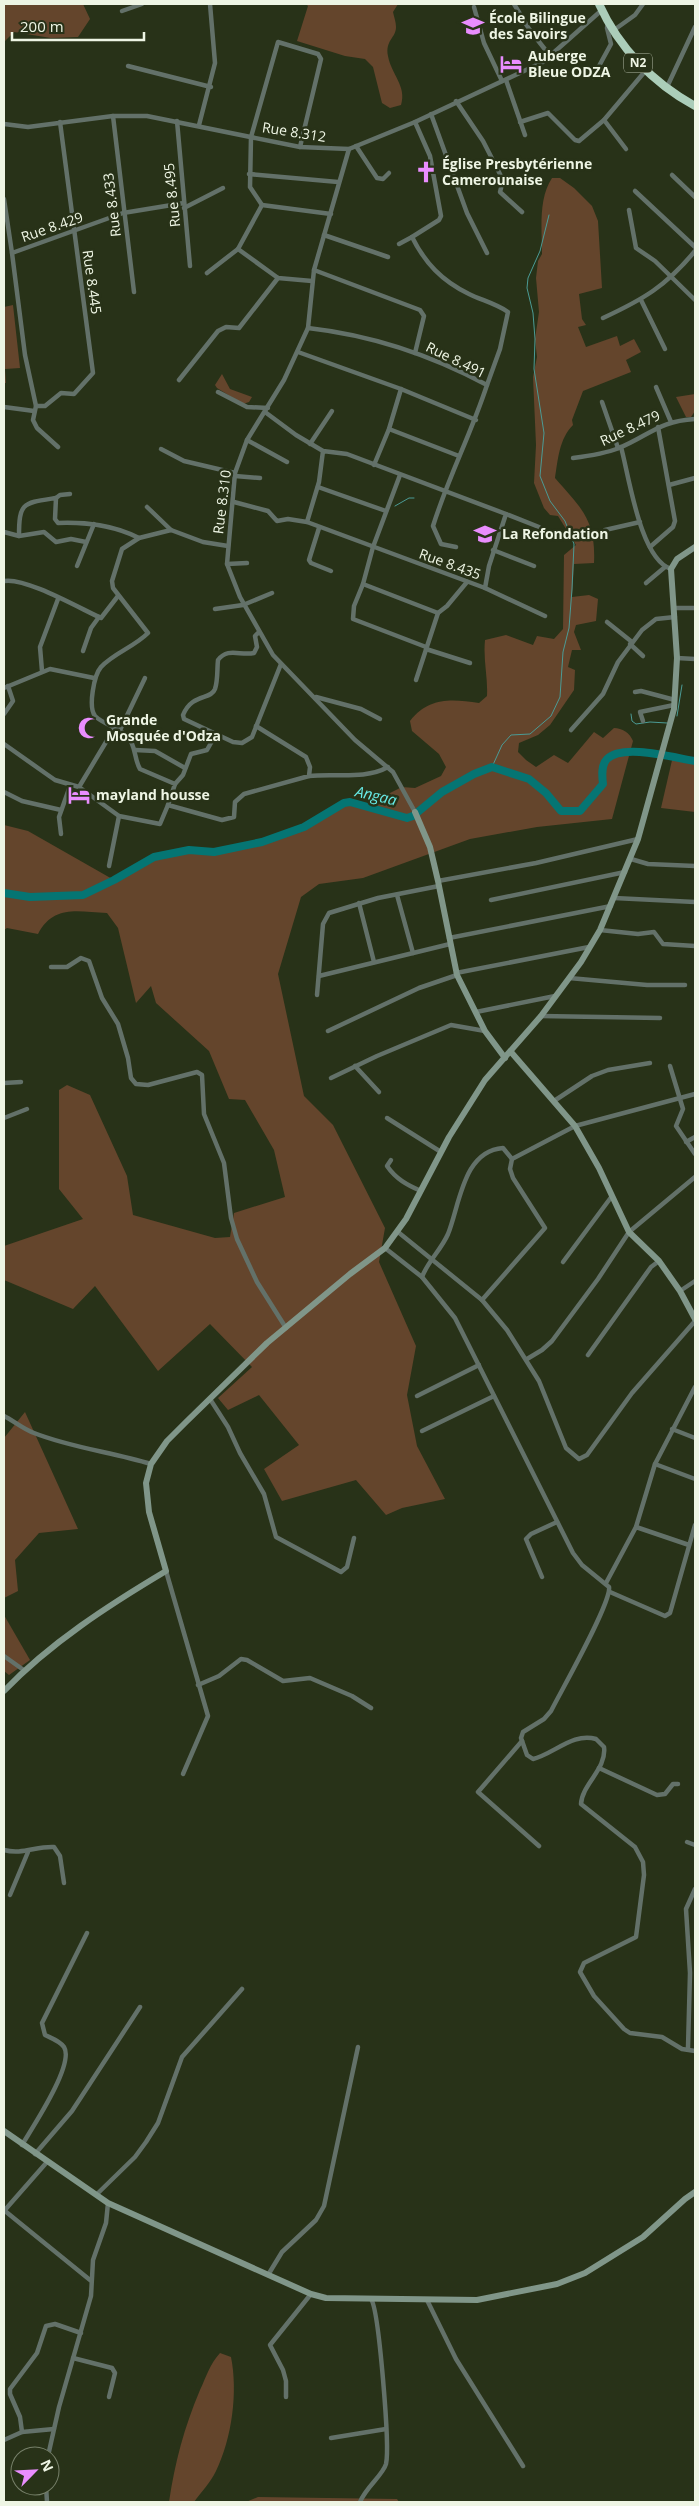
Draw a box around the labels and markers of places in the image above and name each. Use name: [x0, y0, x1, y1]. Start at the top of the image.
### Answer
place label: École Bilingue des Savoirs: [489, 8, 586, 43]
school or university icon: École Bilingue des Savoirs: [460, 13, 486, 39]
place label: Auberge Bleue ODZA: [528, 46, 611, 81]
hotel icon: Auberge Bleue ODZA: [498, 51, 524, 77]
place label: Église Presbytérienne Camerounaise: [442, 154, 592, 189]
church icon: Église Presbytérienne Camerounaise: [413, 159, 439, 185]
school or university icon: La Refondation: [472, 521, 498, 547]
place label: La Refondation: [502, 524, 608, 543]
place label: Grande Mosquée d'Odza: [106, 710, 221, 745]
mosque icon: Grande Mosquée d'Odza: [76, 715, 102, 741]
hotel icon: mayland housse: [66, 782, 92, 808]
place label: mayland housse: [96, 785, 210, 804]

